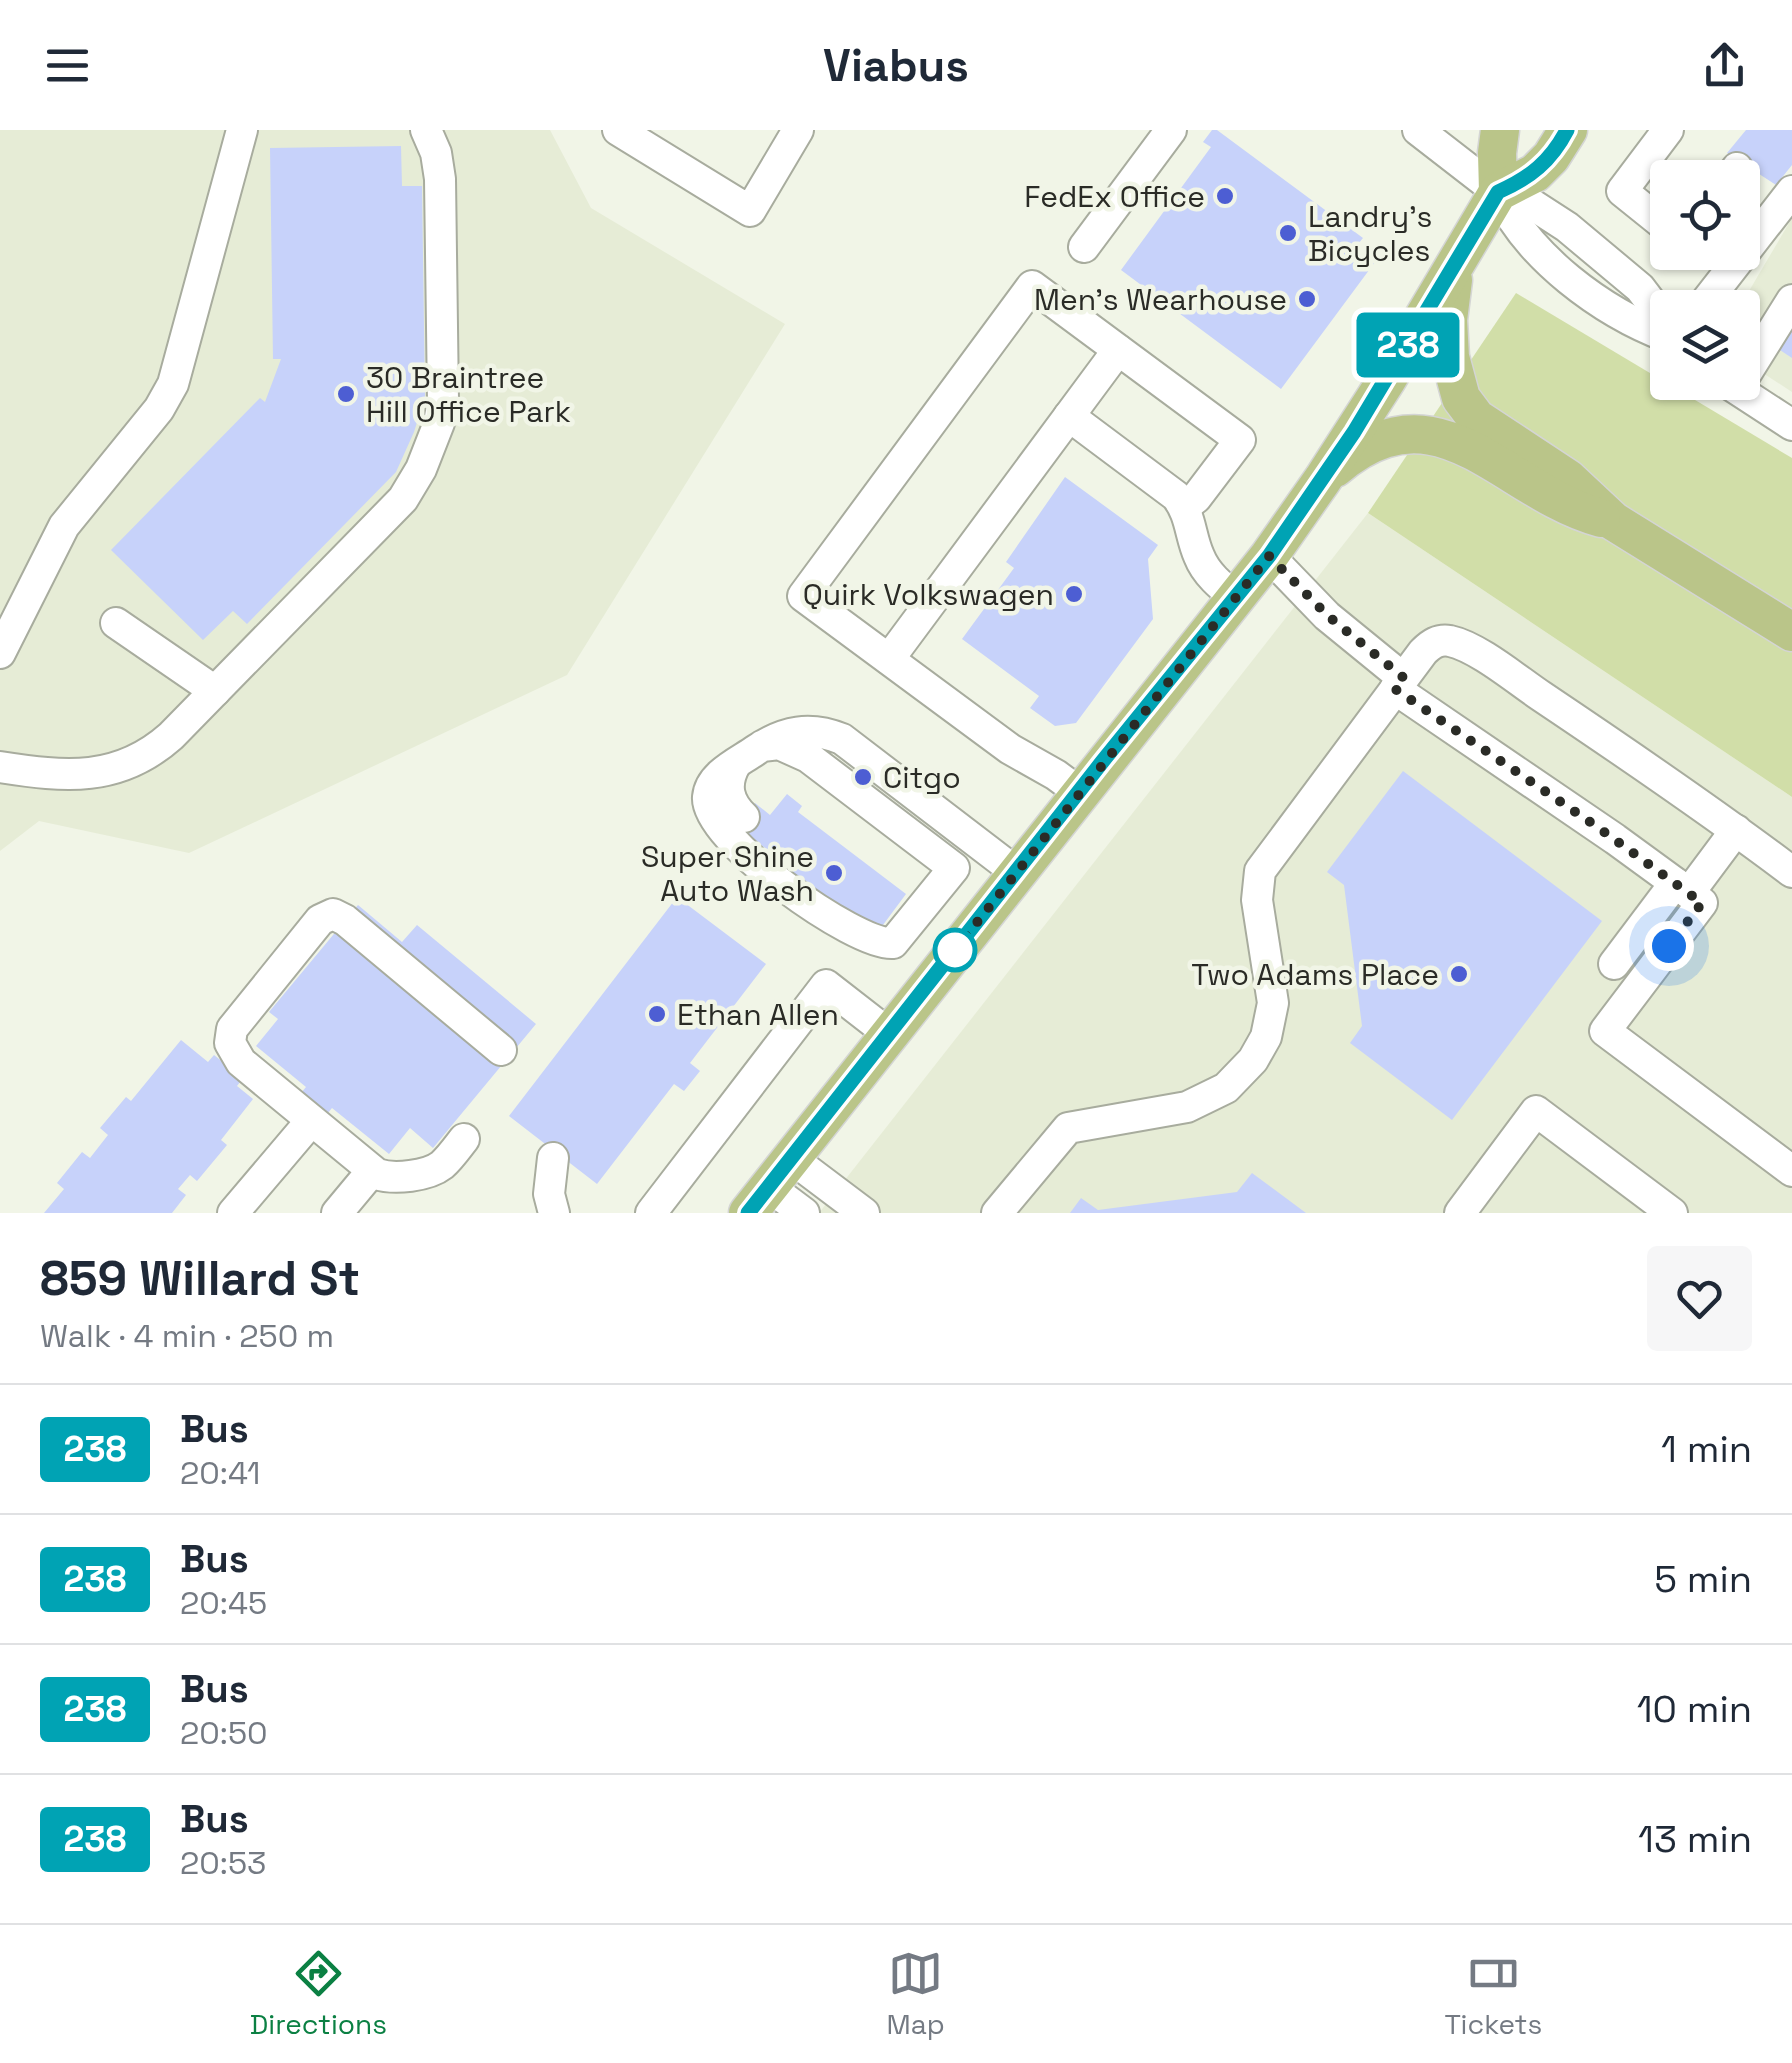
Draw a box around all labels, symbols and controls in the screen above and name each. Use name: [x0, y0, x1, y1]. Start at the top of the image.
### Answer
text: Viabus: [823, 37, 969, 94]
icon: menu: [40, 38, 95, 93]
icon: share: [1697, 38, 1752, 93]
map controls: [1650, 160, 1760, 400]
button: locate: [1650, 160, 1760, 270]
place label: FedEx Office: [1024, 177, 1205, 216]
marker: FedEx Office: [1214, 185, 1236, 207]
place label: Landry's Bicycles: [1308, 197, 1432, 270]
marker: Landry's Bicycles: [1277, 222, 1299, 244]
place label: Men's Wearhouse: [1034, 280, 1287, 319]
marker: Men's Wearhouse: [1296, 288, 1318, 310]
button: layers: [1650, 290, 1760, 400]
line badge: 238: [1350, 312, 1466, 378]
text: 238: [1376, 323, 1440, 367]
place label: 30 Braintree Hill Office Park: [366, 358, 571, 431]
marker: 30 Braintree Hill Office Park: [335, 383, 357, 405]
place label: Quirk Volkswagen: [803, 575, 1054, 614]
marker: Quirk Volkswagen: [1063, 583, 1085, 605]
place label: Citgo: [883, 758, 961, 797]
marker: Citgo: [852, 766, 874, 788]
place label: Super Shine Auto Wash: [641, 837, 814, 910]
marker: Super Shine Auto Wash: [823, 862, 845, 884]
your location: [1644, 921, 1694, 971]
unlabelled marker: [934, 929, 976, 971]
place label: Two Adams Place: [1191, 955, 1439, 994]
marker: Two Adams Place: [1448, 963, 1470, 985]
place label: Ethan Allen: [677, 995, 839, 1034]
marker: Ethan Allen: [646, 1003, 668, 1025]
button: heart: [1647, 1246, 1752, 1351]
text: 859 Willard St: [40, 1248, 360, 1309]
text: Walk · 4 min · 250 m: [40, 1316, 334, 1356]
text: Bus: [180, 1405, 249, 1453]
text: 1 min: [1661, 1425, 1752, 1473]
text: 238: [63, 1427, 127, 1471]
text: 20:41: [180, 1453, 261, 1493]
text: Bus: [180, 1535, 249, 1583]
text: 5 min: [1654, 1555, 1752, 1603]
text: 238: [63, 1557, 127, 1601]
text: 20:45: [180, 1583, 267, 1623]
text: Bus: [180, 1665, 249, 1713]
text: 10 min: [1637, 1685, 1752, 1733]
text: 238: [63, 1687, 127, 1731]
text: 20:50: [180, 1713, 268, 1753]
text: Bus: [180, 1795, 249, 1843]
text: 13 min: [1638, 1815, 1752, 1863]
text: 238: [63, 1817, 127, 1861]
text: 20:53: [180, 1843, 266, 1883]
tab: Directions: [250, 1946, 387, 2042]
tab: Map: [887, 1946, 945, 2042]
tab: Tickets: [1444, 1946, 1542, 2042]

